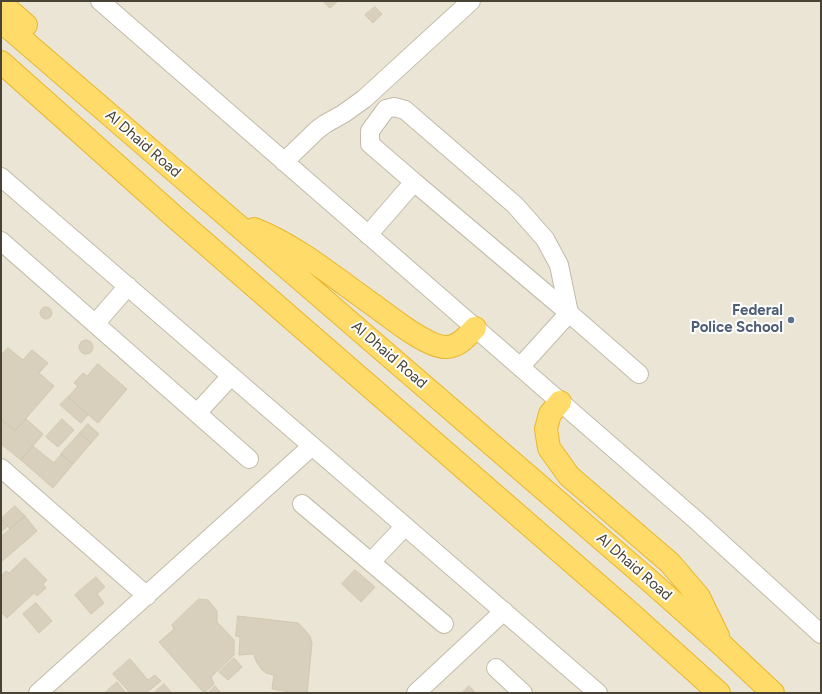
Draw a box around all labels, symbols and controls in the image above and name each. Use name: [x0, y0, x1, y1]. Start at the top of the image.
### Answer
street label: Al Dhaid Road: [102, 106, 184, 182]
place label: Federal Police School: [691, 302, 783, 337]
marker: Federal Police School: [786, 315, 796, 325]
street label: Al Dhaid Road: [348, 317, 430, 393]
street label: Al Dhaid Road: [593, 529, 675, 605]

